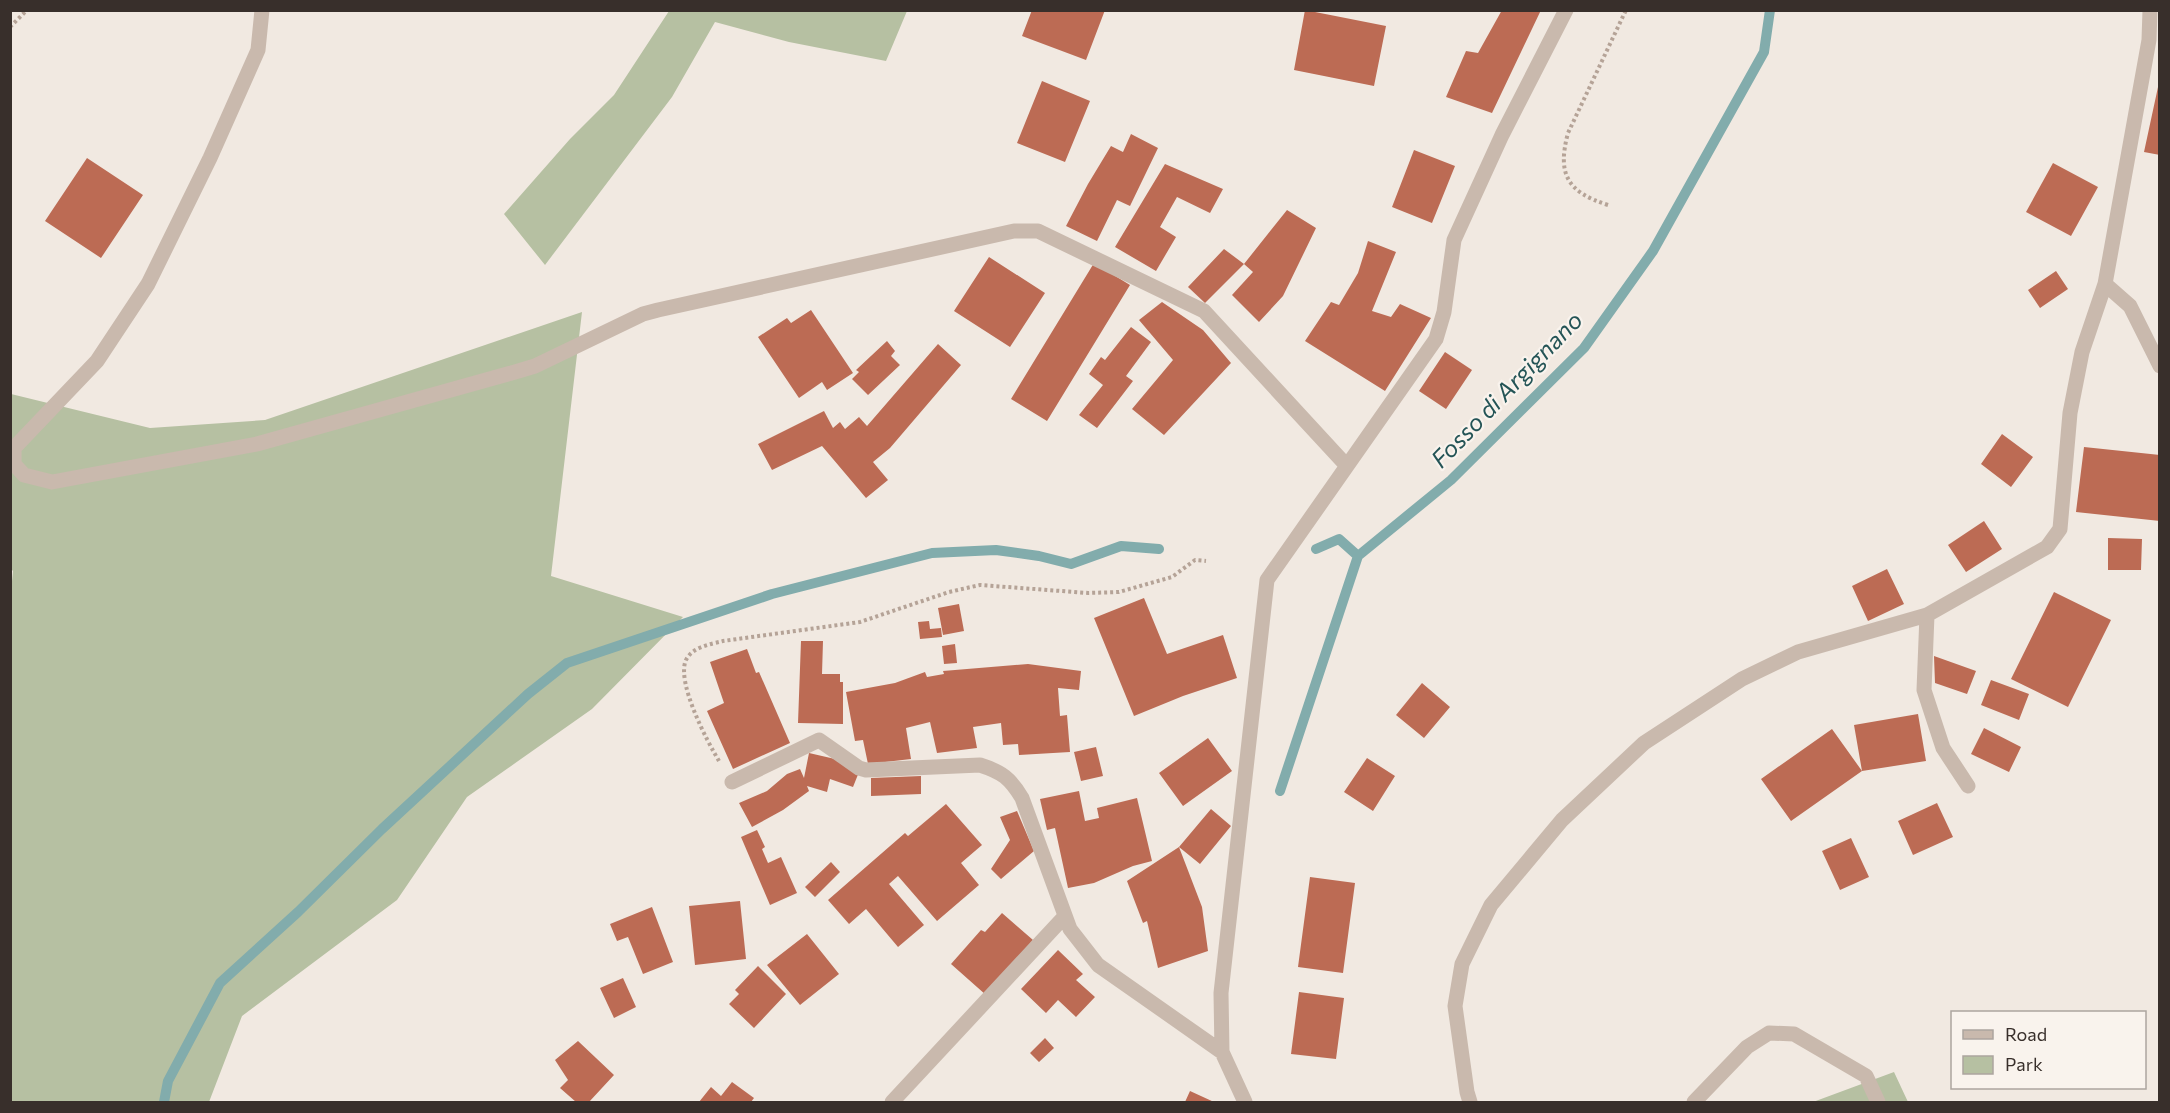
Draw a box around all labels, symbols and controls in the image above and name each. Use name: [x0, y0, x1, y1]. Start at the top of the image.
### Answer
water label: Fosso di Argignano: [1424, 305, 1588, 473]
legend: [1951, 1011, 2146, 1089]
text: Road: [2005, 1023, 2047, 1045]
text: Park: [2005, 1053, 2043, 1075]

